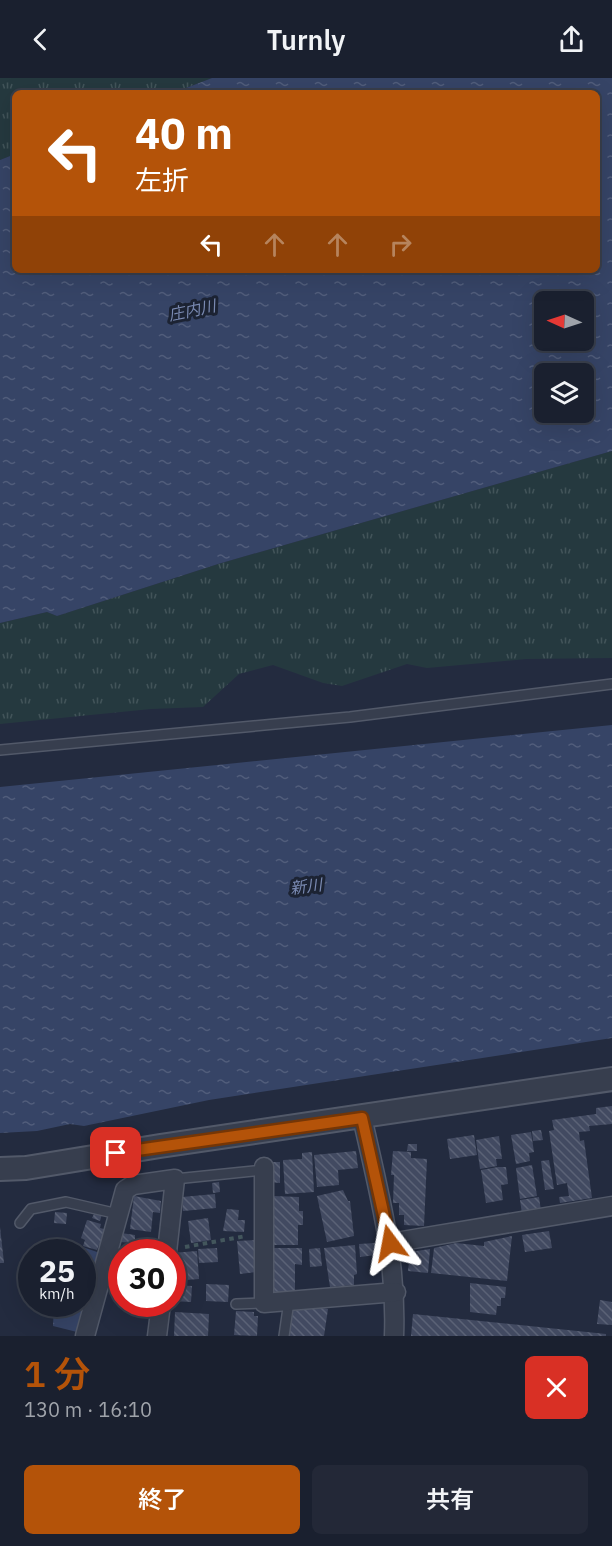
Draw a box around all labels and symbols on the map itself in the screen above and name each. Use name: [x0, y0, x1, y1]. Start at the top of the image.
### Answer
north arrow: [534, 291, 594, 351]
water label: 庄内川: [166, 295, 220, 325]
water label: 新川: [289, 874, 325, 898]
pin: [90, 1127, 141, 1178]
position arrow: [358, 1211, 422, 1275]
speed limit sign: 30: [108, 1239, 186, 1317]

